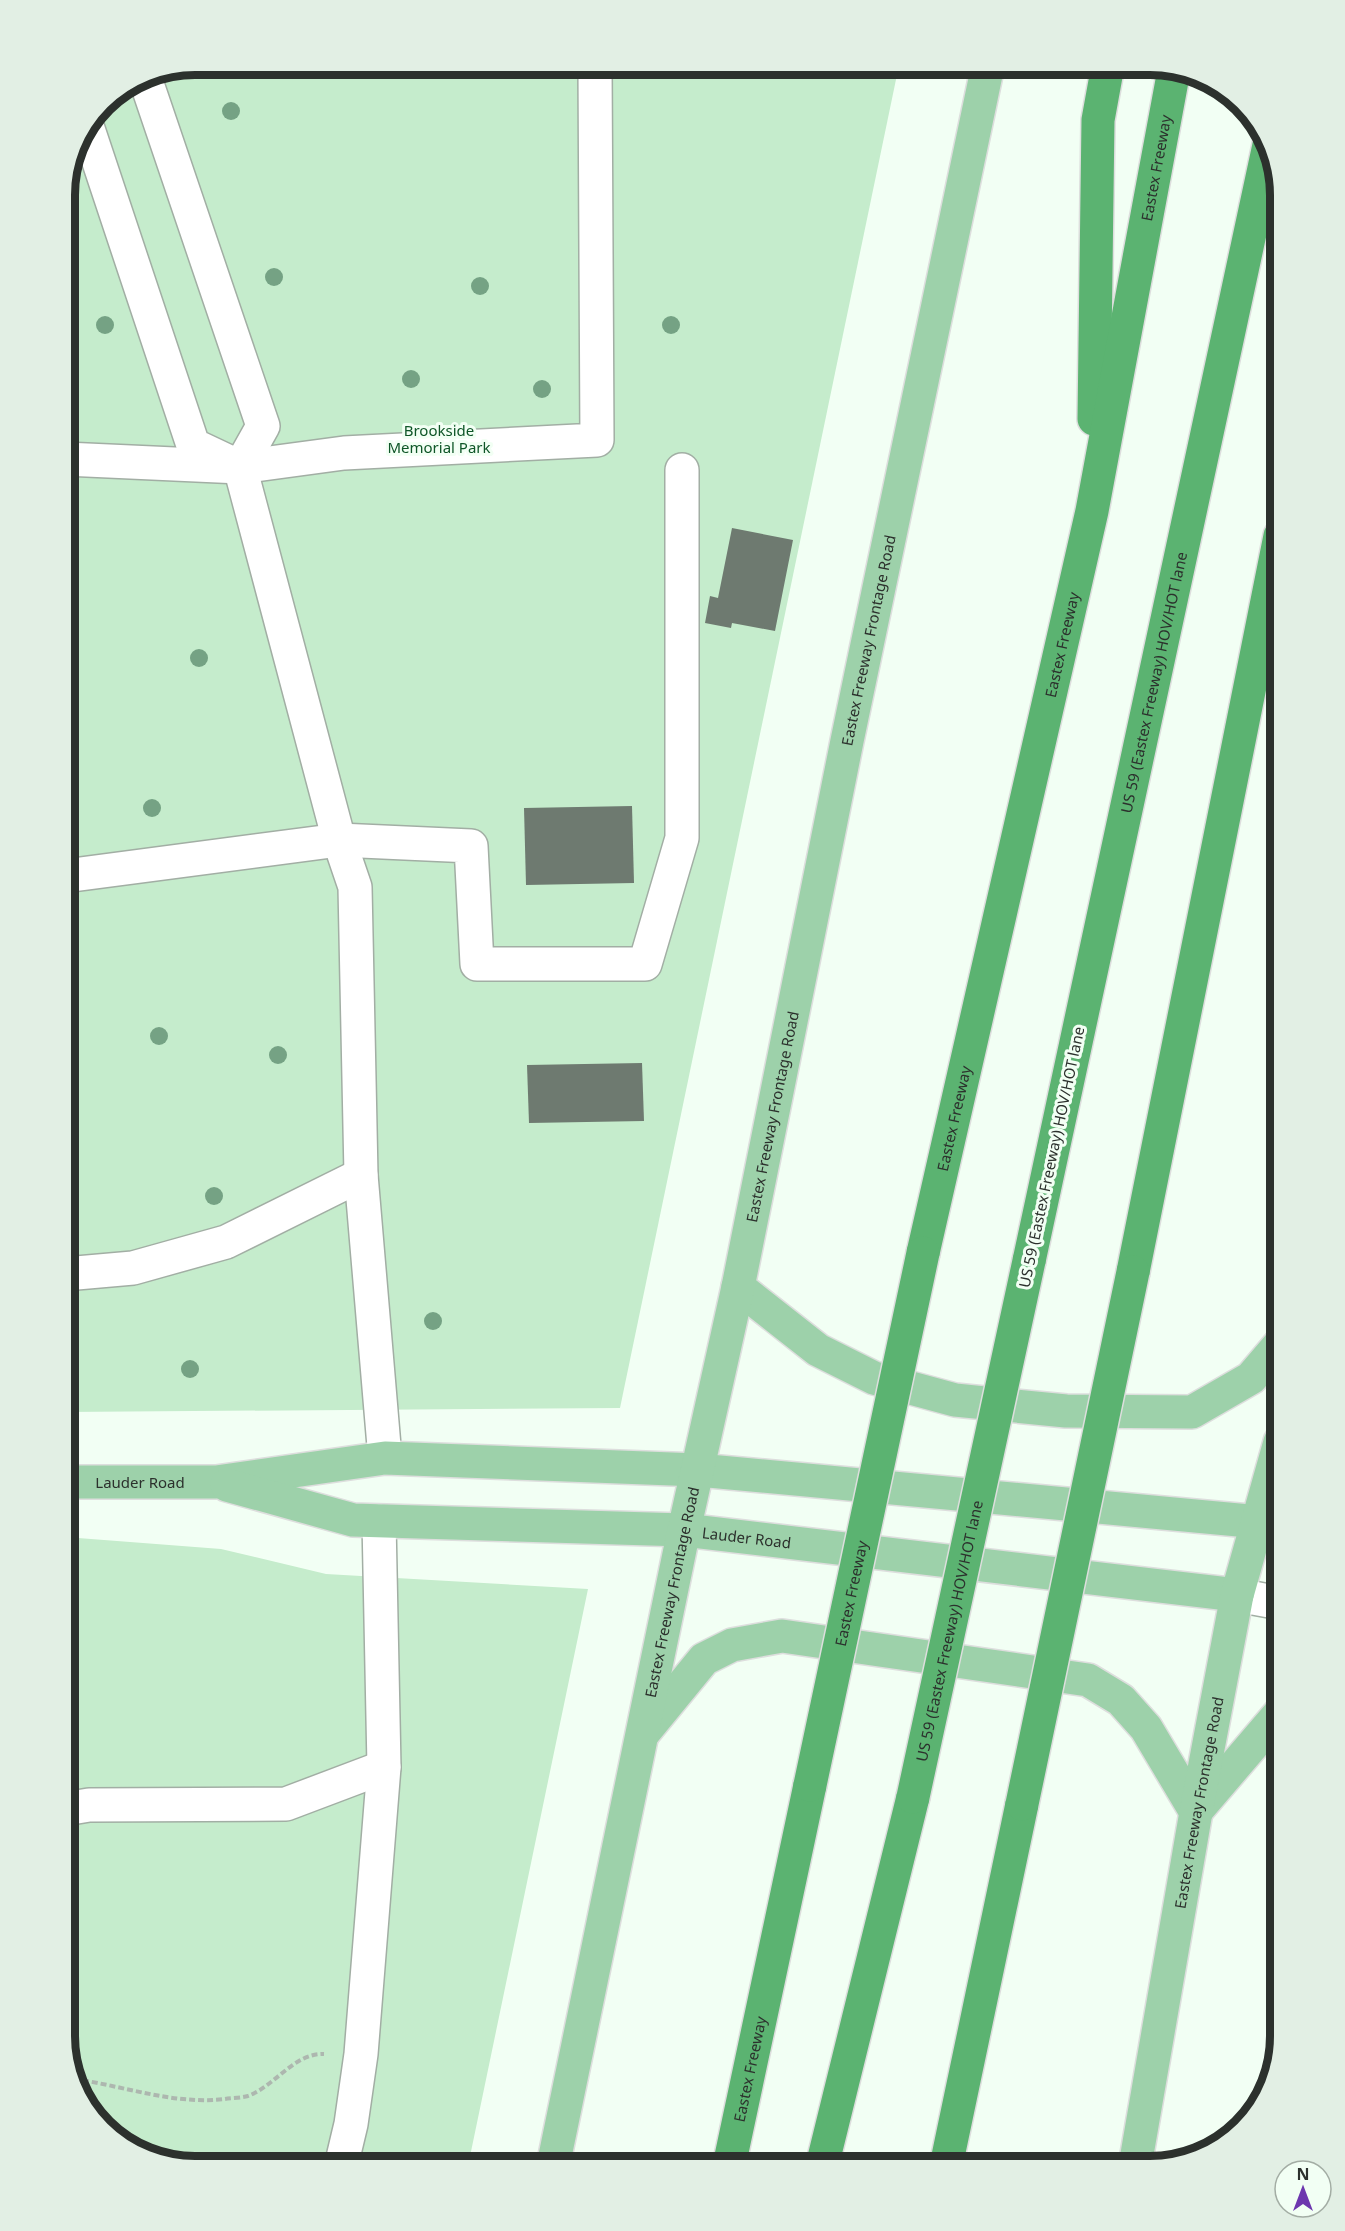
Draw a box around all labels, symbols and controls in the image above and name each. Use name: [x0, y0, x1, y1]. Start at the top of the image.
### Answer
street label: Eastex Freeway: [1136, 113, 1176, 223]
park label: Brookside Memorial Park: [387, 420, 491, 457]
street label: Eastex Freeway Frontage Road: [836, 533, 900, 747]
street label: US 59 (Eastex Freeway) HOV/HOT lane: [1116, 550, 1191, 815]
street label: Eastex Freeway: [1040, 590, 1083, 699]
street label: Eastex Freeway Frontage Road: [741, 1009, 803, 1224]
street label: US 59 (Eastex Freeway) HOV/HOT lane: [1014, 1025, 1088, 1289]
street label: Eastex Freeway: [932, 1063, 975, 1173]
street label: Lauder Road: [95, 1472, 185, 1492]
street label: Eastex Freeway Frontage Road: [640, 1485, 703, 1699]
street label: US 59 (Eastex Freeway) HOV/HOT lane: [911, 1498, 987, 1763]
street label: Lauder Road: [701, 1522, 792, 1553]
street label: Eastex Freeway: [830, 1538, 872, 1648]
street label: Eastex Freeway Frontage Road: [1170, 1695, 1228, 1910]
street label: Eastex Freeway: [729, 2014, 771, 2124]
north arrow: [1273, 2159, 1333, 2219]
text: N: [1296, 2163, 1310, 2185]

